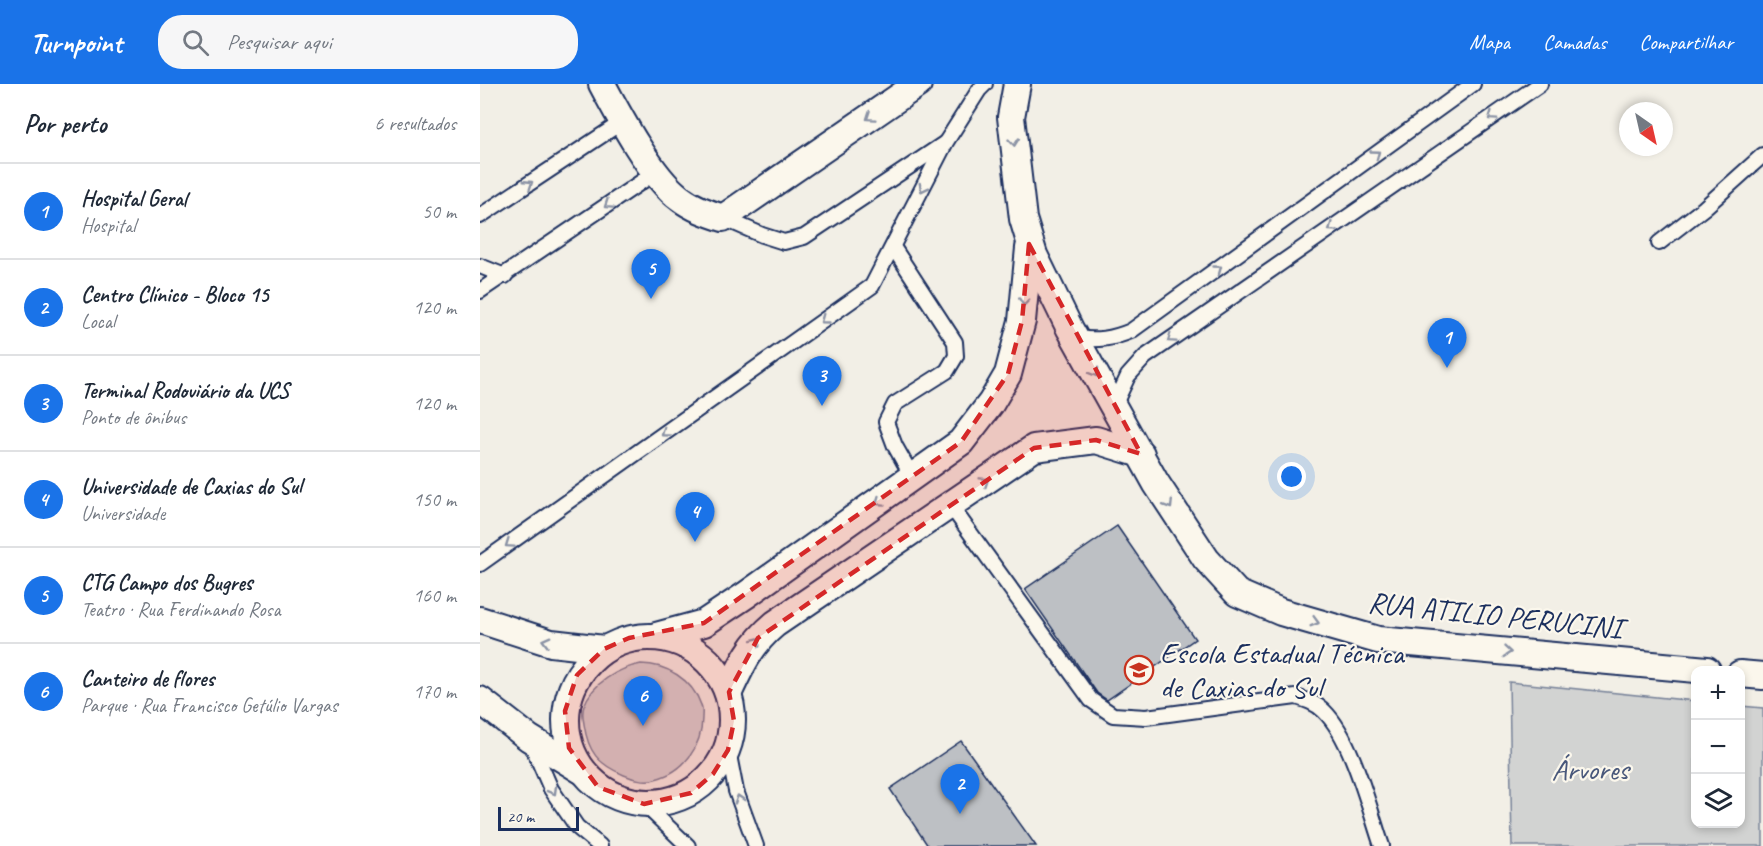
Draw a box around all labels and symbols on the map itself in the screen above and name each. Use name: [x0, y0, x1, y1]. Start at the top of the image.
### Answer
north arrow: [1619, 102, 1673, 156]
one-way arrow: [866, 110, 877, 121]
one-way arrow: [1488, 110, 1499, 121]
one-way arrow: [1007, 137, 1020, 146]
one-way arrow: [1369, 150, 1380, 161]
one-way arrow: [522, 180, 533, 191]
one-way arrow: [919, 182, 930, 193]
one-way arrow: [603, 198, 614, 209]
one-way arrow: [1328, 221, 1339, 232]
pin: 5: [632, 250, 670, 299]
one-way arrow: [1211, 265, 1222, 276]
one-way arrow: [1018, 297, 1030, 306]
one-way arrow: [820, 313, 831, 324]
pin: 1: [1428, 318, 1466, 368]
one-way arrow: [1167, 332, 1178, 343]
pin: 3: [802, 356, 842, 406]
one-way arrow: [1088, 366, 1099, 377]
one-way arrow: [661, 426, 672, 437]
your location: [1277, 462, 1306, 491]
one-way arrow: [978, 477, 989, 488]
pin: 4: [676, 492, 714, 542]
one-way arrow: [875, 494, 886, 505]
one-way arrow: [1162, 499, 1174, 509]
one-way arrow: [505, 537, 516, 548]
street label: RUA ATILIO PERUCINI: [1366, 583, 1631, 648]
one-way arrow: [1309, 615, 1320, 627]
place label: Escola Estadual Técnica de Caxias do Sul: [1160, 634, 1406, 706]
one-way arrow: [541, 635, 551, 648]
one-way arrow: [750, 637, 761, 648]
one-way arrow: [1502, 645, 1512, 658]
school or university icon: Escola Estadual Técnica de Caxias do Sul: [1123, 654, 1155, 686]
pin: 6: [624, 676, 662, 726]
park label: Árvores: [1551, 750, 1631, 788]
pin: 2: [940, 764, 980, 814]
one-way arrow: [546, 785, 558, 795]
one-way arrow: [734, 794, 746, 805]
scale bar: [498, 804, 579, 832]

